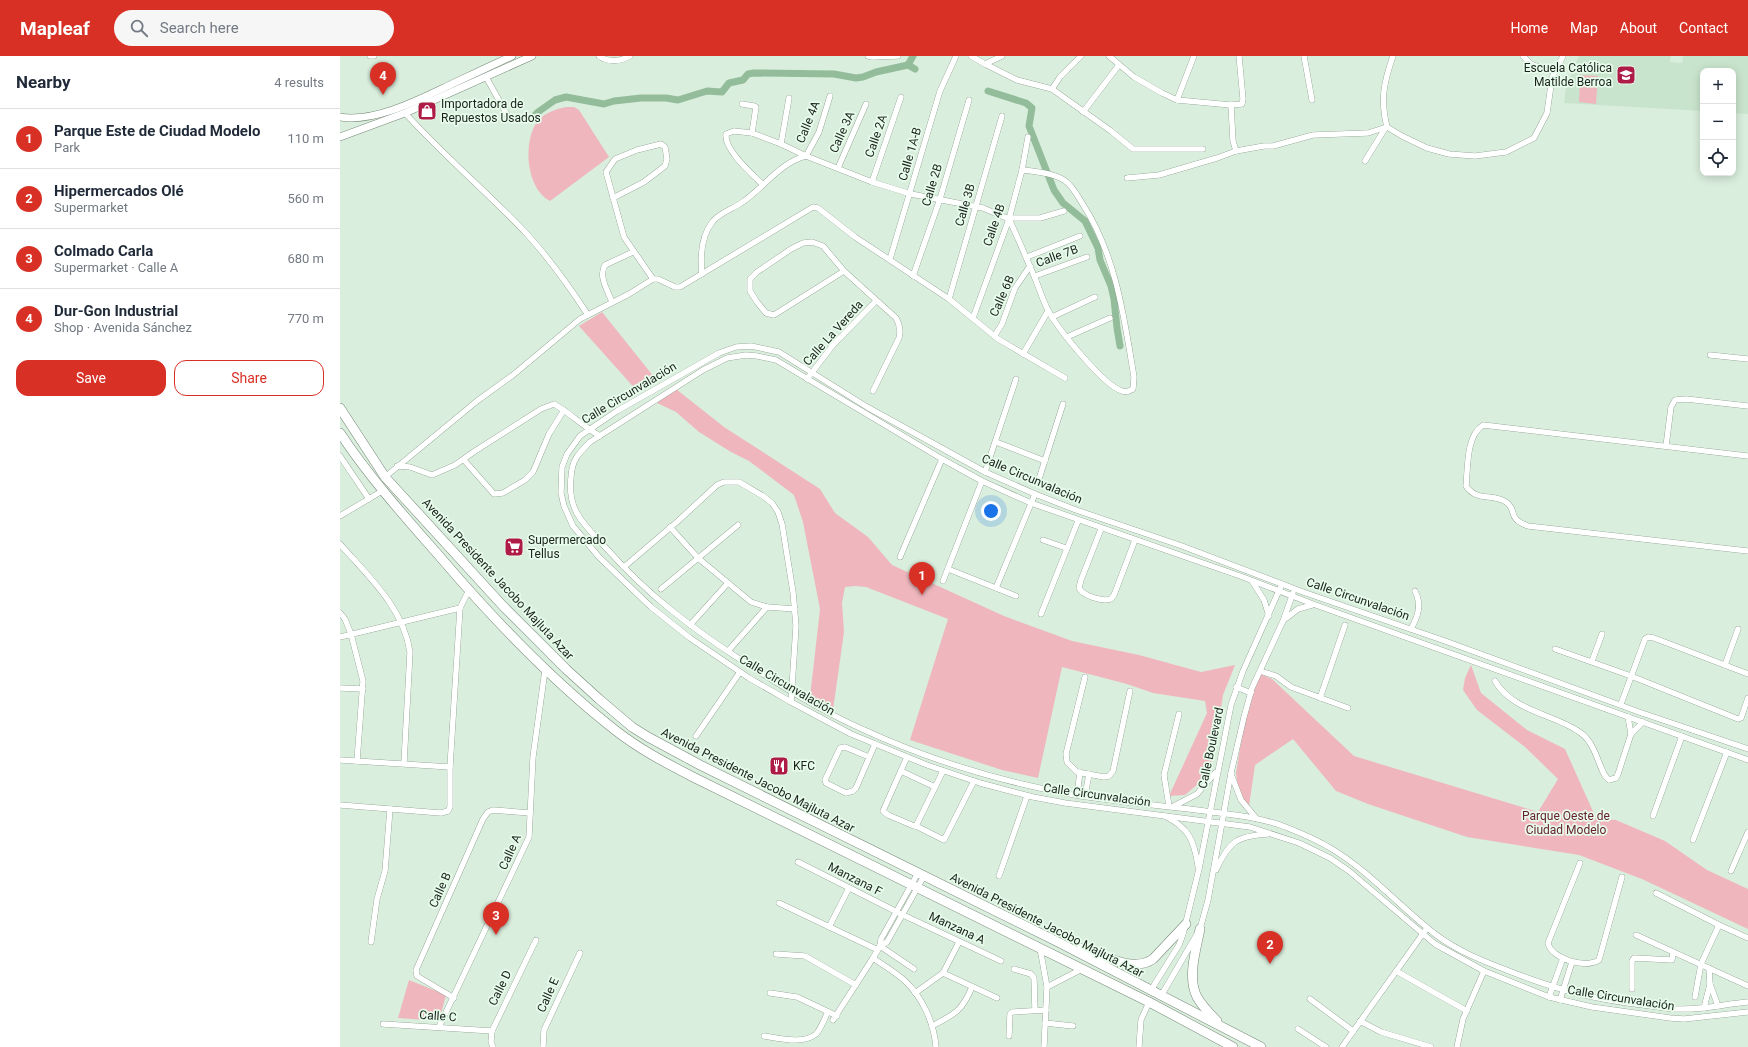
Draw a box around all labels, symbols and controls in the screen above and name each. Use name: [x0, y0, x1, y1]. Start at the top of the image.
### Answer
search box: [114, 10, 394, 46]
text: Mapleaf: [20, 17, 90, 40]
icon: search: [128, 17, 150, 39]
text: Search here: [160, 19, 239, 37]
text: Home: [1510, 20, 1548, 36]
text: Map: [1570, 20, 1598, 36]
text: About: [1620, 20, 1657, 36]
text: Contact: [1679, 20, 1728, 36]
place label: Escuela Católica Matilde Berroa: [1524, 61, 1612, 89]
pin: 4: [370, 62, 396, 95]
school or university icon: Escuela Católica Matilde Berroa: [1615, 64, 1637, 86]
map controls: [1700, 68, 1736, 176]
button: +: [1700, 68, 1736, 104]
text: Nearby: [16, 72, 71, 92]
text: 4 results: [274, 75, 324, 90]
place label: Importadora de Repuestos Usados: [441, 97, 541, 125]
street label: Calle 4A: [793, 99, 823, 145]
shop icon: Importadora de Repuestos Usados: [416, 100, 438, 122]
button: −: [1700, 104, 1736, 140]
street label: Calle 3A: [827, 109, 857, 155]
street label: Calle 2A: [862, 113, 890, 159]
text: Parque Este de Ciudad Modelo: [54, 122, 260, 140]
street label: Calle 1A-B: [896, 126, 924, 182]
text: 1: [25, 131, 33, 146]
text: 110 m: [287, 131, 324, 146]
text: Park: [54, 140, 80, 155]
button: locate: [1700, 140, 1736, 176]
street label: Calle 2B: [919, 162, 945, 208]
text: Hipermercados Olé: [54, 182, 184, 200]
street label: Calle 3B: [952, 182, 978, 228]
text: 2: [25, 191, 33, 206]
text: 560 m: [287, 191, 324, 206]
text: Supermarket: [54, 200, 128, 215]
street label: Calle 4B: [980, 202, 1008, 248]
text: Colmado Carla: [54, 242, 153, 260]
street label: Calle 7B: [1034, 242, 1080, 270]
text: 3: [25, 251, 33, 266]
text: 680 m: [287, 251, 324, 266]
text: Supermarket · Calle A: [54, 260, 178, 275]
street label: Calle 6B: [987, 273, 1017, 319]
street label: Calle La Vereda: [800, 298, 866, 368]
text: Dur-Gon Industrial: [54, 302, 178, 320]
text: 4: [25, 311, 33, 326]
text: 770 m: [287, 311, 324, 326]
text: Shop · Avenida Sánchez: [54, 320, 192, 335]
street label: Calle Circunvalación: [579, 359, 679, 427]
button: Save: [16, 360, 166, 396]
button: Share: [174, 360, 324, 396]
street label: Calle Circunvalación: [980, 451, 1084, 507]
street label: Avenida Presidente Jacobo Majluta Azar: [419, 495, 577, 663]
your location: [981, 501, 1001, 521]
place label: Supermercado Tellus: [528, 533, 606, 561]
supermarket icon: Supermercado Tellus: [503, 536, 525, 558]
pin: 1: [909, 562, 935, 595]
street label: Calle Circunvalación: [1305, 575, 1411, 623]
street label: Calle Circunvalación: [737, 652, 837, 718]
street label: Calle Boulevard: [1196, 706, 1226, 790]
street label: Avenida Presidente Jacobo Majluta Azar: [659, 725, 857, 835]
restaurant icon: KFC: [768, 755, 790, 777]
place label: KFC: [793, 759, 815, 773]
street label: Calle Circunvalación: [1043, 781, 1151, 809]
park label: Parque Oeste de Ciudad Modelo: [1522, 809, 1610, 837]
street label: Calle A: [496, 832, 524, 872]
street label: Manzana F: [826, 859, 885, 899]
street label: Calle B: [426, 870, 454, 910]
street label: Avenida Presidente Jacobo Majluta Azar: [948, 870, 1146, 980]
pin: 3: [483, 902, 509, 935]
street label: Manzana A: [927, 909, 987, 947]
pin: 2: [1257, 931, 1283, 964]
street label: Calle D: [486, 968, 515, 1008]
street label: Calle E: [534, 975, 562, 1014]
street label: Calle Circunvalación: [1567, 983, 1675, 1013]
street label: Calle C: [419, 1008, 457, 1024]

